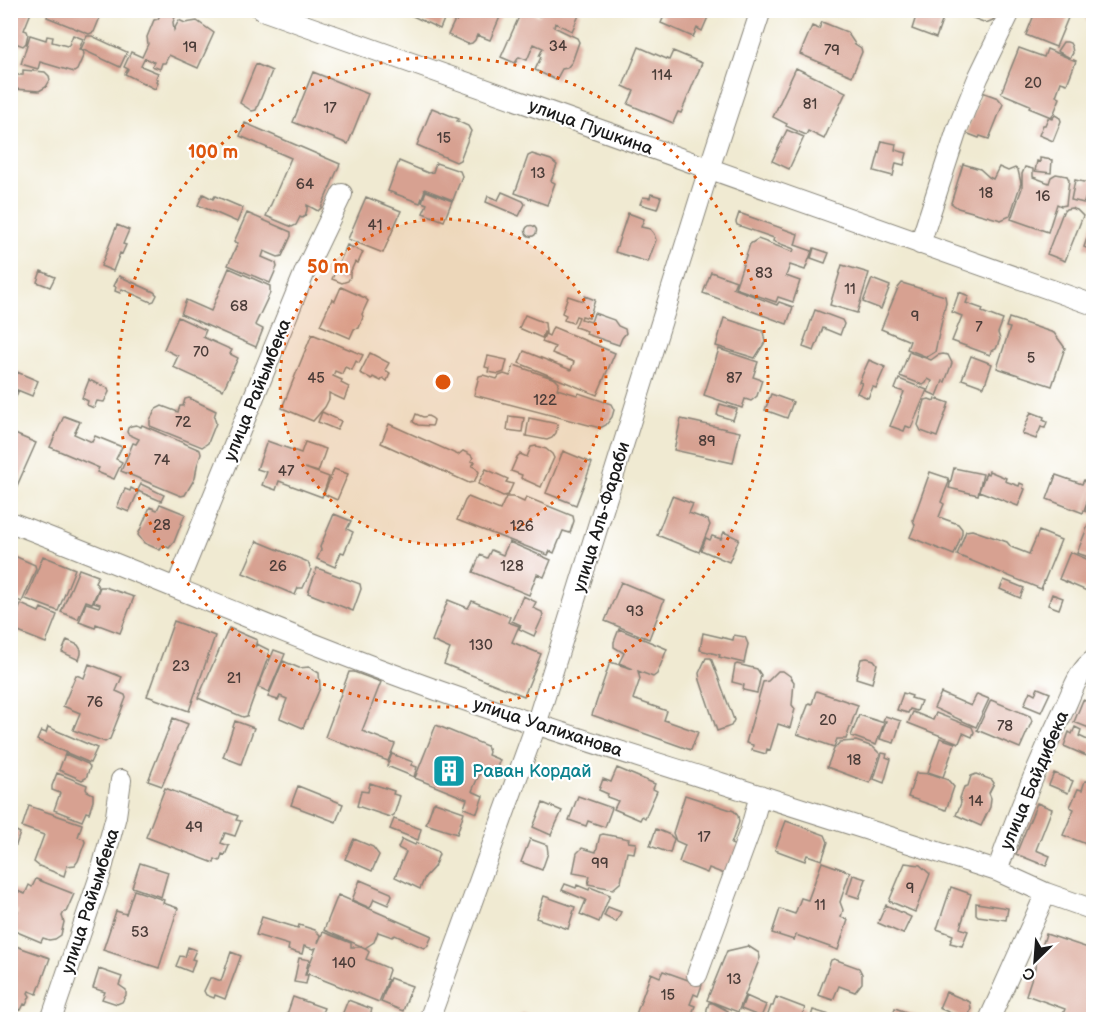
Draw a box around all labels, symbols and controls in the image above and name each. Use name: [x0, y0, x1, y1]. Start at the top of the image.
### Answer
house number: 34: [549, 37, 567, 56]
house number: 19: [183, 38, 197, 57]
house number: 79: [824, 41, 840, 60]
house number: 114: [652, 66, 672, 85]
house number: 20: [1024, 74, 1042, 93]
street label: улица Пушкина: [526, 95, 656, 160]
house number: 81: [803, 95, 817, 114]
house number: 17: [323, 99, 337, 118]
house number: 15: [437, 129, 451, 148]
text: 100 m: [188, 142, 238, 163]
house number: 13: [530, 164, 546, 183]
house number: 64: [296, 175, 314, 194]
house number: 18: [979, 184, 994, 203]
house number: 16: [1036, 187, 1050, 206]
house number: 41: [368, 216, 382, 235]
text: 50 m: [307, 257, 349, 278]
house number: 83: [755, 264, 773, 283]
house number: 11: [844, 280, 856, 299]
house number: 68: [230, 297, 248, 316]
house number: 9: [911, 307, 919, 326]
street label: улица Райымбека: [219, 316, 296, 464]
house number: 7: [975, 318, 983, 337]
house number: 70: [193, 343, 209, 362]
house number: 5: [1027, 349, 1035, 368]
house number: 45: [307, 369, 325, 388]
house number: 87: [726, 369, 743, 388]
centre of rings: [433, 372, 453, 392]
house number: 122: [533, 391, 557, 410]
house number: 72: [175, 413, 191, 432]
house number: 89: [698, 432, 716, 451]
street label: улица Аль-Фараби: [569, 439, 634, 595]
house number: 74: [154, 451, 170, 470]
house number: 47: [278, 462, 295, 481]
house number: 28: [153, 516, 171, 535]
house number: 126: [510, 517, 534, 536]
house number: 26: [269, 557, 287, 576]
house number: 128: [500, 557, 524, 576]
house number: 93: [626, 602, 644, 621]
house number: 130: [469, 636, 493, 655]
house number: 23: [172, 657, 190, 676]
house number: 21: [227, 669, 241, 688]
house number: 76: [87, 693, 103, 712]
street label: улица Уалиханова: [471, 693, 625, 762]
street label: улица Байдибека: [996, 707, 1073, 853]
house number: 20: [819, 711, 837, 730]
house number: 78: [997, 717, 1013, 736]
house number: 18: [847, 751, 862, 770]
building icon: Раван Кордай: [431, 753, 467, 789]
place label: Раван Кордай: [472, 761, 592, 782]
house number: 14: [969, 792, 983, 811]
house number: 49: [185, 818, 203, 837]
street label: улица Райымбека: [57, 825, 124, 976]
house number: 17: [697, 828, 711, 847]
house number: 99: [591, 854, 609, 873]
house number: 9: [906, 879, 914, 898]
house number: 11: [814, 896, 826, 915]
house number: 53: [131, 923, 149, 942]
north arrow: [1005, 931, 1065, 991]
house number: 140: [332, 954, 356, 973]
text: С: [1020, 962, 1038, 984]
house number: 13: [726, 970, 742, 989]
house number: 15: [661, 986, 675, 1005]

